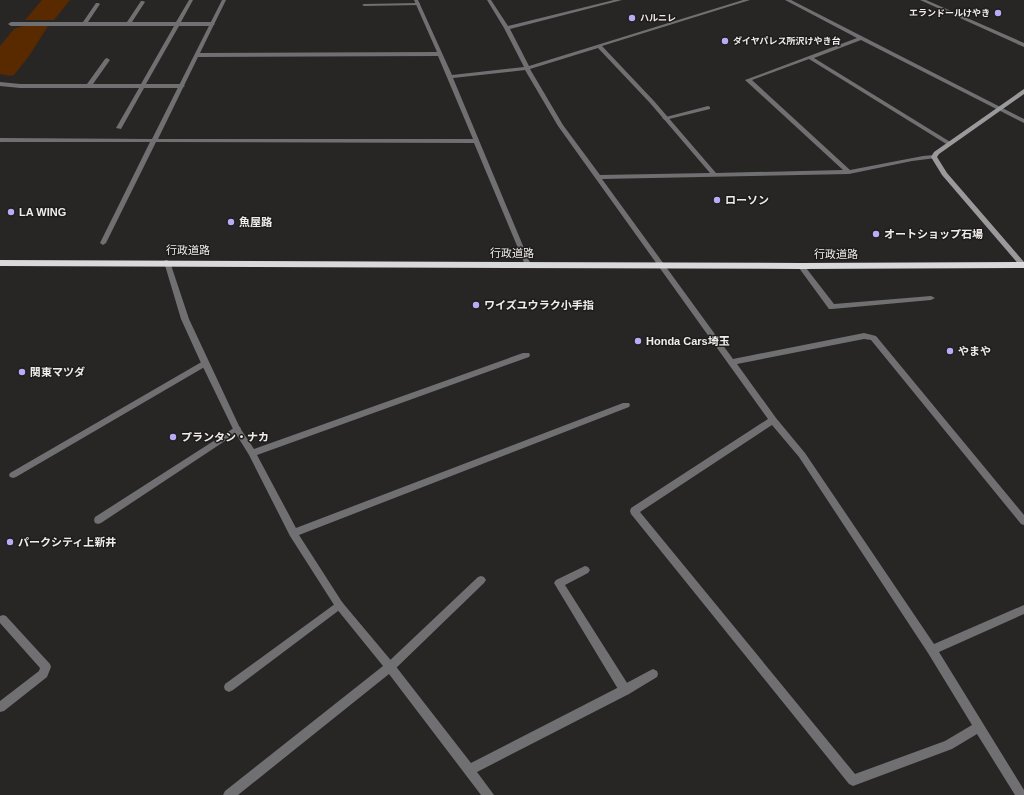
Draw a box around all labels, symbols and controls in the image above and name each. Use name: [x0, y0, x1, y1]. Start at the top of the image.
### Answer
place label: エランドールけやき: [909, 8, 990, 18]
marker: エランドールけやき: [993, 8, 1003, 18]
marker: ハルニレ: [627, 13, 637, 23]
place label: ハルニレ: [640, 13, 676, 23]
marker: ダイヤパレス所沢けやき台: [720, 36, 730, 46]
place label: ダイヤパレス所沢けやき台: [733, 36, 841, 46]
place label: ローソン: [725, 194, 769, 206]
marker: ローソン: [712, 195, 722, 205]
place label: LA WING: [19, 206, 66, 218]
marker: LA WING: [6, 207, 16, 217]
place label: 魚屋路: [239, 216, 273, 228]
marker: 魚屋路: [226, 217, 236, 227]
place label: オートショップ石場: [884, 228, 983, 240]
marker: オートショップ石場: [871, 229, 881, 239]
street label: 行政道路: [166, 244, 210, 256]
street label: 行政道路: [490, 247, 534, 259]
street label: 行政道路: [814, 248, 858, 260]
place label: ワイズユウラク小手指: [484, 299, 594, 311]
marker: ワイズユウラク小手指: [471, 300, 481, 310]
place label: Honda Cars埼玉: [646, 335, 730, 347]
marker: Honda Cars埼玉: [633, 336, 643, 346]
place label: やまや: [958, 345, 991, 357]
marker: やまや: [945, 346, 955, 356]
place label: 関東マツダ: [30, 366, 85, 378]
marker: 関東マツダ: [17, 367, 27, 377]
place label: プランタン・ナカ: [181, 431, 269, 443]
marker: プランタン・ナカ: [168, 432, 178, 442]
place label: パークシティ上新井: [18, 536, 116, 548]
marker: パークシティ上新井: [5, 537, 15, 547]

